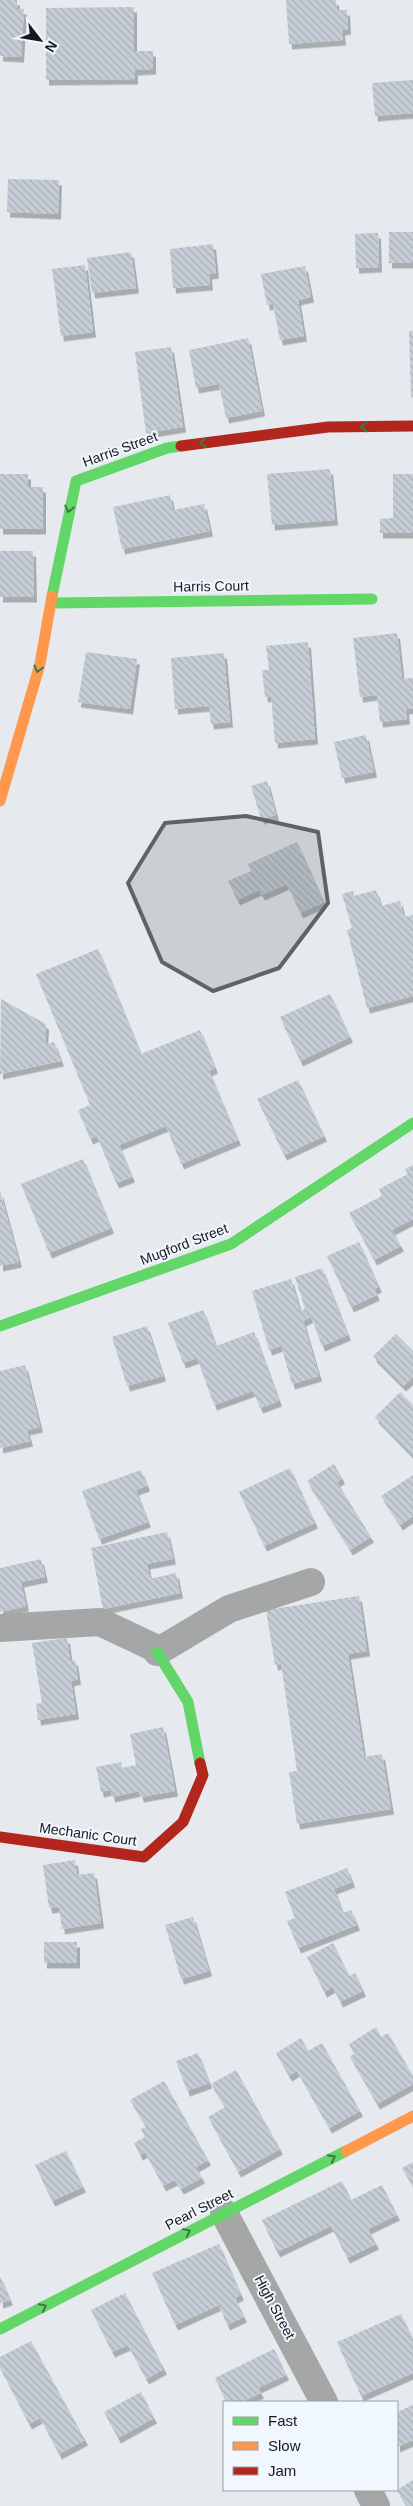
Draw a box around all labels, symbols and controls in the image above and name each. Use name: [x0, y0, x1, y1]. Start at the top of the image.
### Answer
north arrow: [15, 15, 65, 65]
text: N: [42, 38, 61, 55]
one-way arrow: [360, 422, 368, 432]
street label: Harris Street: [80, 428, 160, 470]
one-way arrow: [198, 438, 207, 448]
one-way arrow: [64, 505, 75, 514]
street label: Harris Court: [173, 577, 249, 595]
one-way arrow: [34, 664, 44, 672]
street label: Mugford Street: [138, 1220, 230, 1268]
street label: Mechanic Court: [38, 1819, 138, 1849]
one-way arrow: [327, 2154, 336, 2164]
street label: Pearl Street: [162, 2185, 236, 2233]
one-way arrow: [182, 2228, 191, 2238]
street label: High Street: [251, 2272, 299, 2342]
one-way arrow: [38, 2303, 47, 2313]
legend: [223, 2401, 398, 2491]
text: Fast: [268, 2412, 298, 2429]
text: Slow: [268, 2437, 301, 2454]
text: Jam: [268, 2462, 296, 2479]

